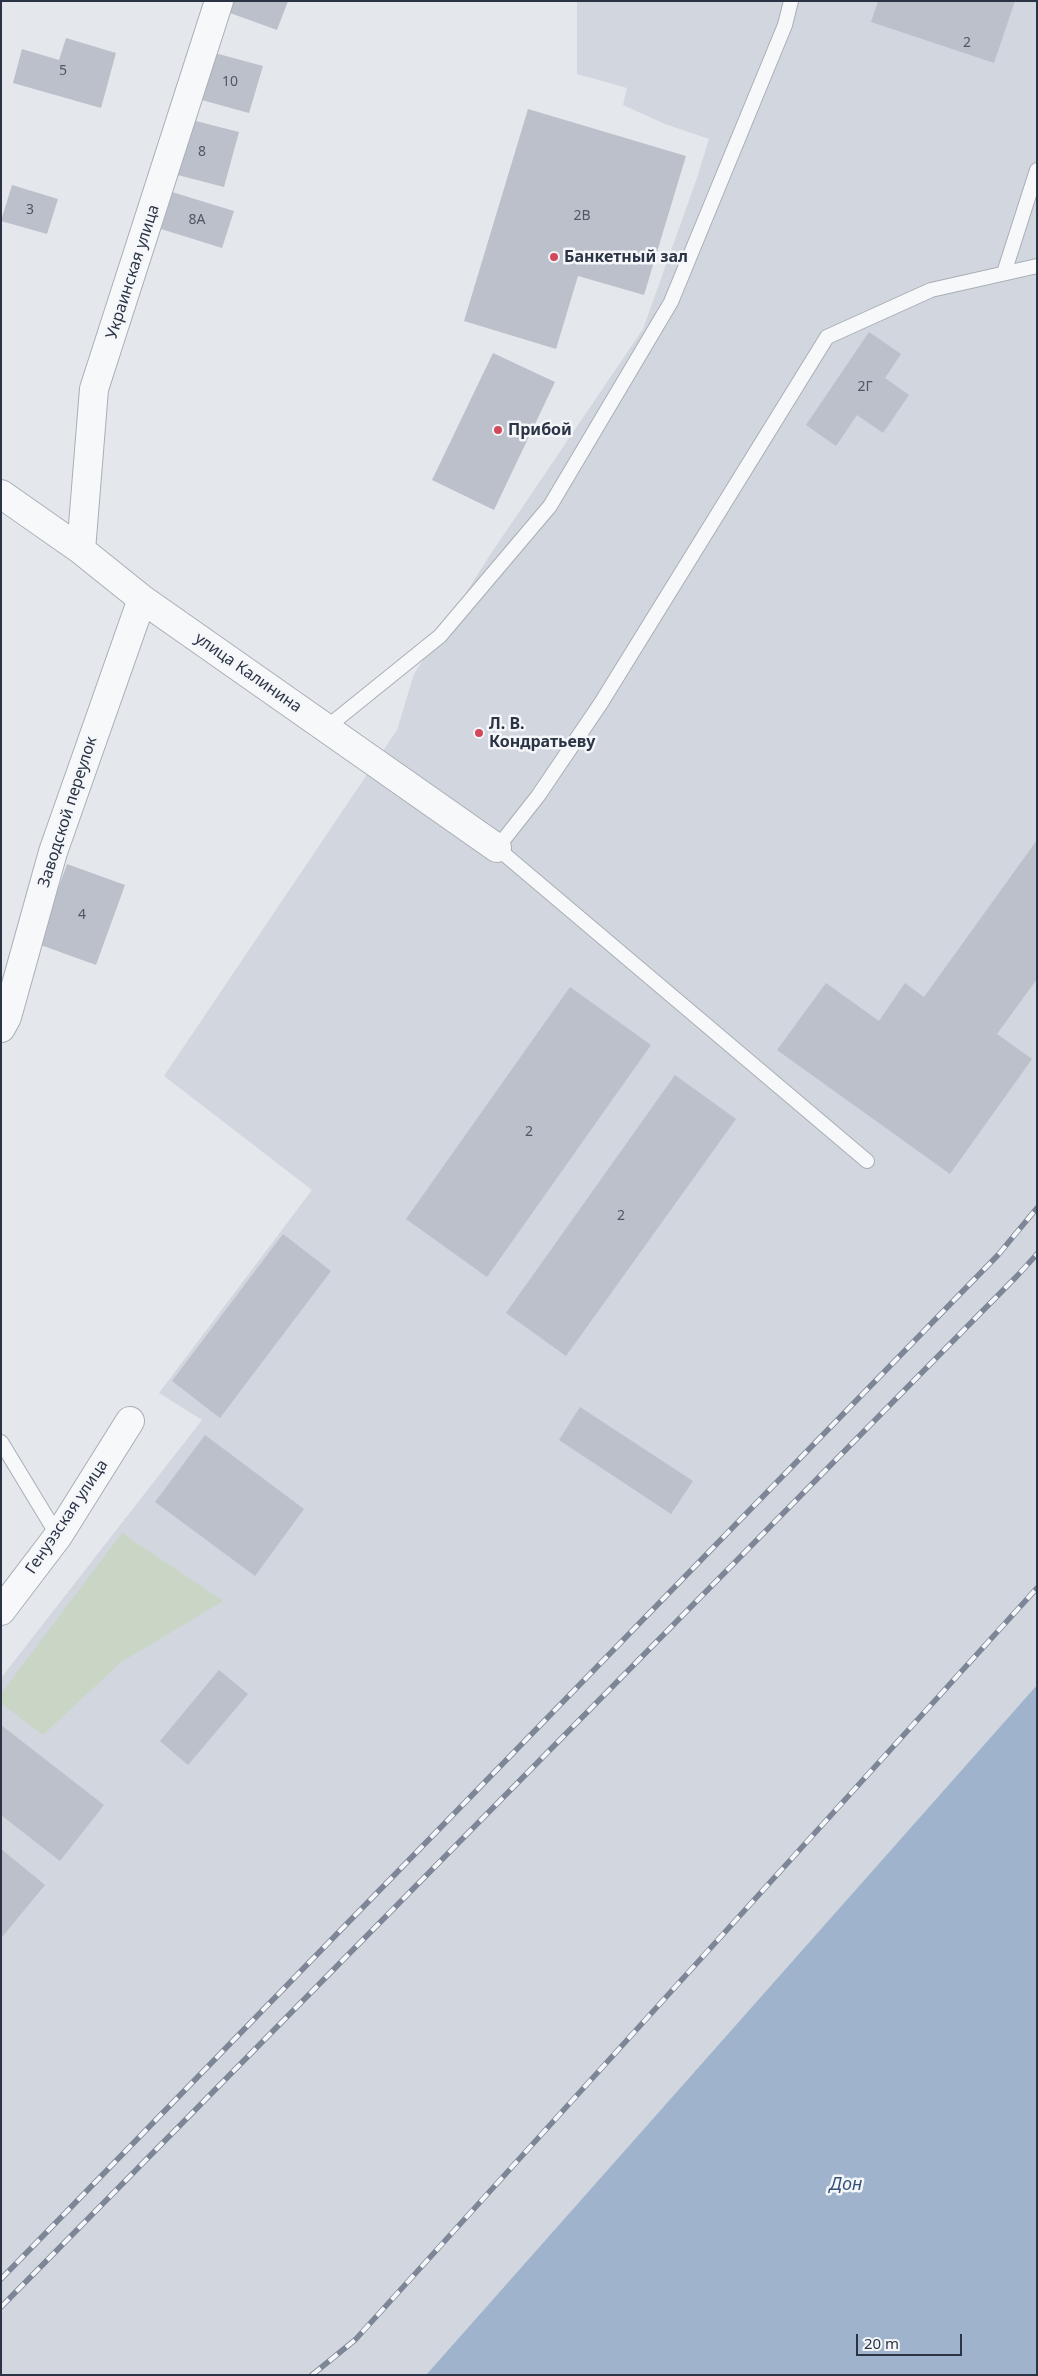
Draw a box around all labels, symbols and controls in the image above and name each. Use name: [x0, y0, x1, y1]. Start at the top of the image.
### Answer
house number: 2: [963, 35, 971, 51]
house number: 5: [59, 63, 67, 79]
house number: 10: [222, 74, 238, 90]
house number: 8: [198, 144, 206, 160]
house number: 3: [26, 202, 34, 218]
street label: Украинская улица: [102, 202, 164, 342]
house number: 2В: [573, 208, 591, 224]
house number: 8А: [189, 212, 205, 228]
place label: Банкетный зал: [564, 247, 688, 267]
marker: Банкетный зал: [548, 251, 560, 263]
house number: 2Г: [857, 379, 873, 395]
place label: Прибой: [508, 420, 572, 440]
marker: Прибой: [492, 424, 504, 436]
street label: улица Калинина: [191, 629, 305, 717]
place label: Л. В. Кондратьеву: [489, 714, 595, 752]
marker: Л. В. Кондратьеву: [473, 727, 485, 739]
street label: Заводской переулок: [35, 734, 101, 890]
house number: 4: [78, 907, 86, 923]
house number: 2: [525, 1124, 533, 1140]
house number: 2: [617, 1208, 625, 1224]
street label: Генуэзская улица: [22, 1456, 112, 1578]
water label: Дон: [830, 2174, 862, 2196]
scale bar: [858, 2324, 964, 2356]
text: 20 m: [864, 2333, 899, 2353]

